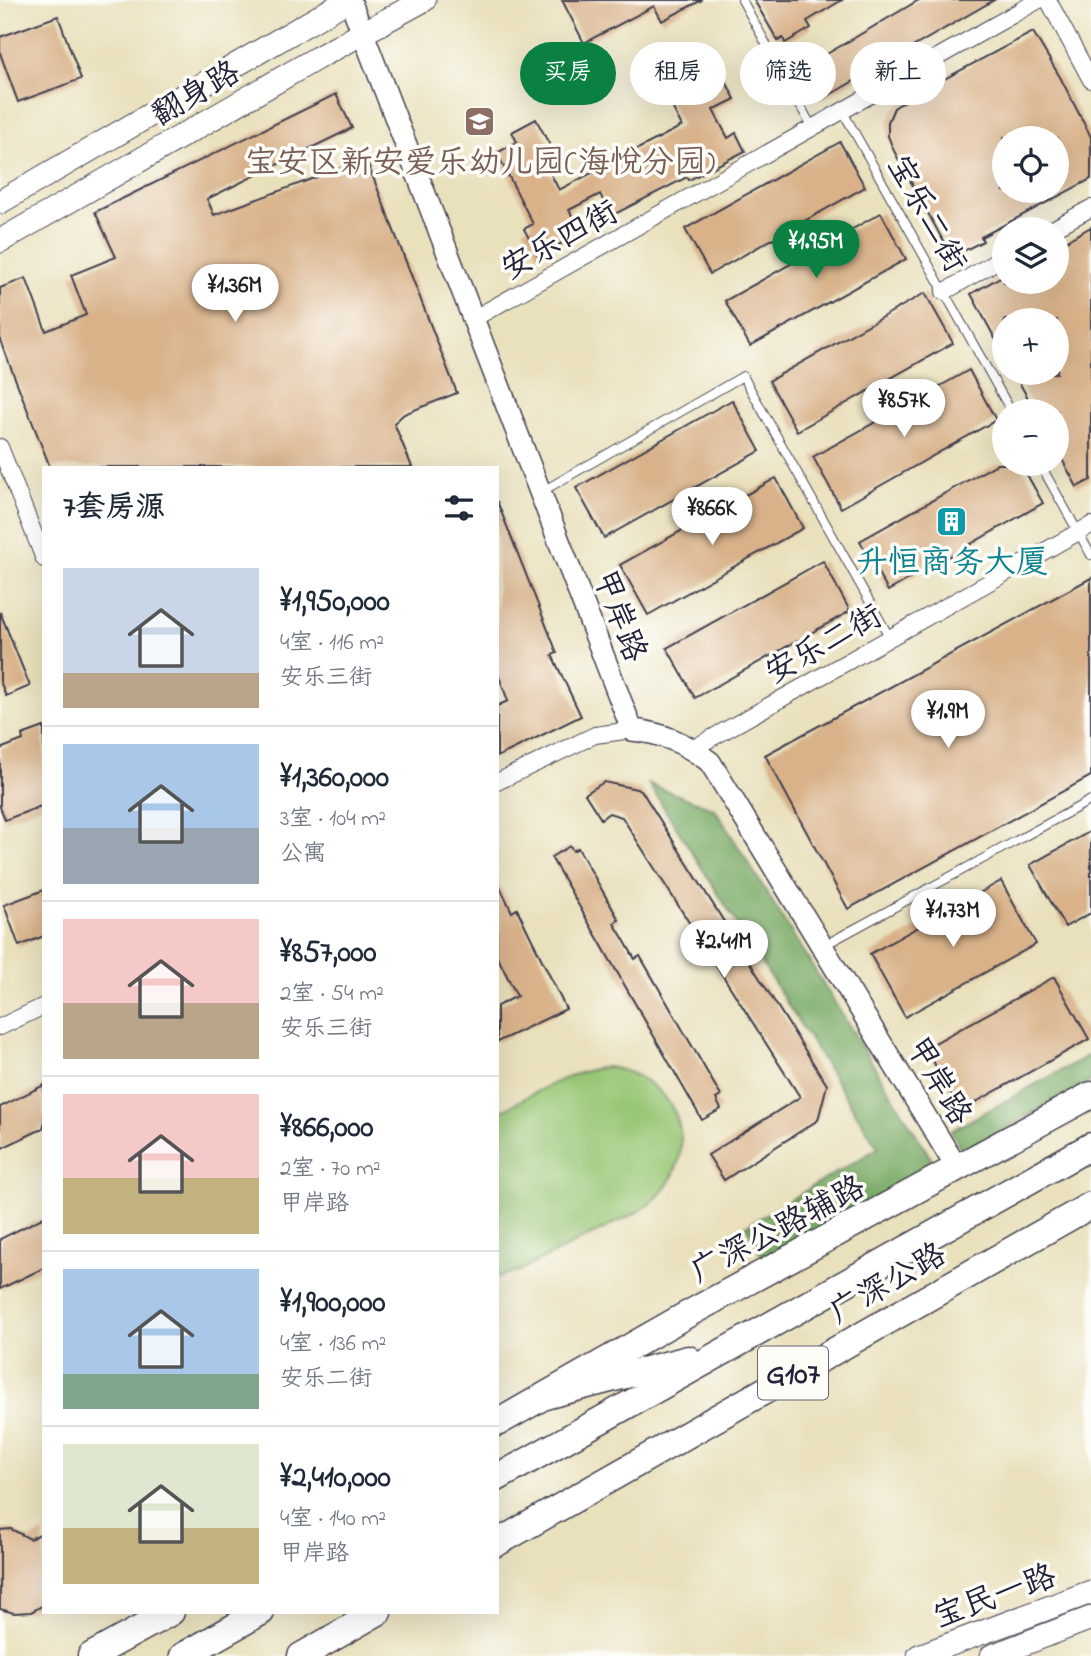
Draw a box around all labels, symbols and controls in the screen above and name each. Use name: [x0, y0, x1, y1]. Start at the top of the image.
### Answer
chip: 买房: [520, 42, 616, 105]
chip: 租房: [630, 42, 726, 105]
chip: 筛选: [740, 42, 836, 105]
chip: 新上: [850, 42, 946, 105]
street label: 翻身路: [143, 51, 250, 139]
school or university icon: 宝安区新安爱乐幼儿园(海悦分园): [463, 105, 497, 139]
map controls: [992, 126, 1069, 476]
button: locate: [992, 126, 1069, 203]
place label: 宝安区新安爱乐幼儿园(海悦分园): [245, 141, 715, 188]
street label: 宝乐二街: [873, 147, 977, 282]
street label: 安乐四街: [493, 190, 628, 294]
button: layers: [992, 217, 1069, 294]
pin: ¥1.95M: [759, 220, 873, 280]
text: ¥1.95M: [788, 226, 844, 259]
pin: ¥1.36M: [178, 264, 292, 324]
text: ¥1.36M: [208, 270, 262, 303]
button: +: [992, 308, 1069, 385]
pin: ¥857K: [855, 380, 953, 439]
text: ¥857K: [878, 385, 930, 418]
button: −: [992, 399, 1069, 476]
text: 7套房源: [63, 487, 165, 531]
pin: ¥866K: [663, 488, 761, 547]
icon: filters: [440, 489, 478, 527]
text: ¥866K: [688, 493, 737, 526]
building icon: 升恒商务大厦: [935, 505, 969, 539]
place label: 升恒商务大厦: [856, 541, 1048, 588]
street label: 甲岸路: [579, 563, 657, 669]
text: ¥1,950,000: [280, 581, 390, 625]
street label: 安乐二街: [757, 594, 892, 698]
icon: home: [119, 596, 203, 680]
text: 4室 · 116 m²: [280, 627, 384, 660]
text: 安乐三街: [280, 662, 372, 695]
pin: ¥1.9M: [899, 690, 997, 750]
text: ¥1.9M: [927, 696, 969, 729]
text: ¥1,360,000: [280, 757, 389, 801]
icon: home: [119, 772, 203, 856]
text: 3室 · 104 m²: [280, 803, 386, 836]
text: 公寓: [280, 838, 326, 871]
pin: ¥1.73M: [896, 890, 1010, 949]
text: ¥1.73M: [926, 895, 980, 928]
pin: ¥2.41M: [667, 920, 781, 980]
text: ¥2.41M: [696, 926, 752, 959]
text: ¥857,000: [280, 932, 377, 976]
icon: home: [119, 947, 203, 1031]
text: 2室 · 54 m²: [280, 978, 384, 1011]
text: 安乐三街: [280, 1013, 372, 1046]
street label: 甲岸路: [892, 1029, 982, 1135]
text: ¥866,000: [280, 1107, 373, 1151]
icon: home: [119, 1122, 203, 1206]
text: 2室 · 70 m²: [280, 1153, 381, 1186]
street label: 广深公路辅路: [683, 1165, 874, 1297]
text: 甲岸路: [280, 1188, 349, 1221]
street label: 广深公路: [822, 1233, 956, 1337]
text: ¥1,900,000: [280, 1282, 385, 1326]
icon: home: [119, 1297, 203, 1381]
text: 4室 · 136 m²: [280, 1328, 386, 1361]
road number: G107: [758, 1346, 828, 1400]
text: 安乐二街: [280, 1363, 372, 1396]
text: ¥2,410,000: [280, 1457, 391, 1501]
icon: home: [119, 1472, 203, 1556]
text: 4室 · 140 m²: [280, 1503, 386, 1536]
text: 甲岸路: [280, 1538, 349, 1571]
street label: 宝民一路: [927, 1554, 1063, 1642]

